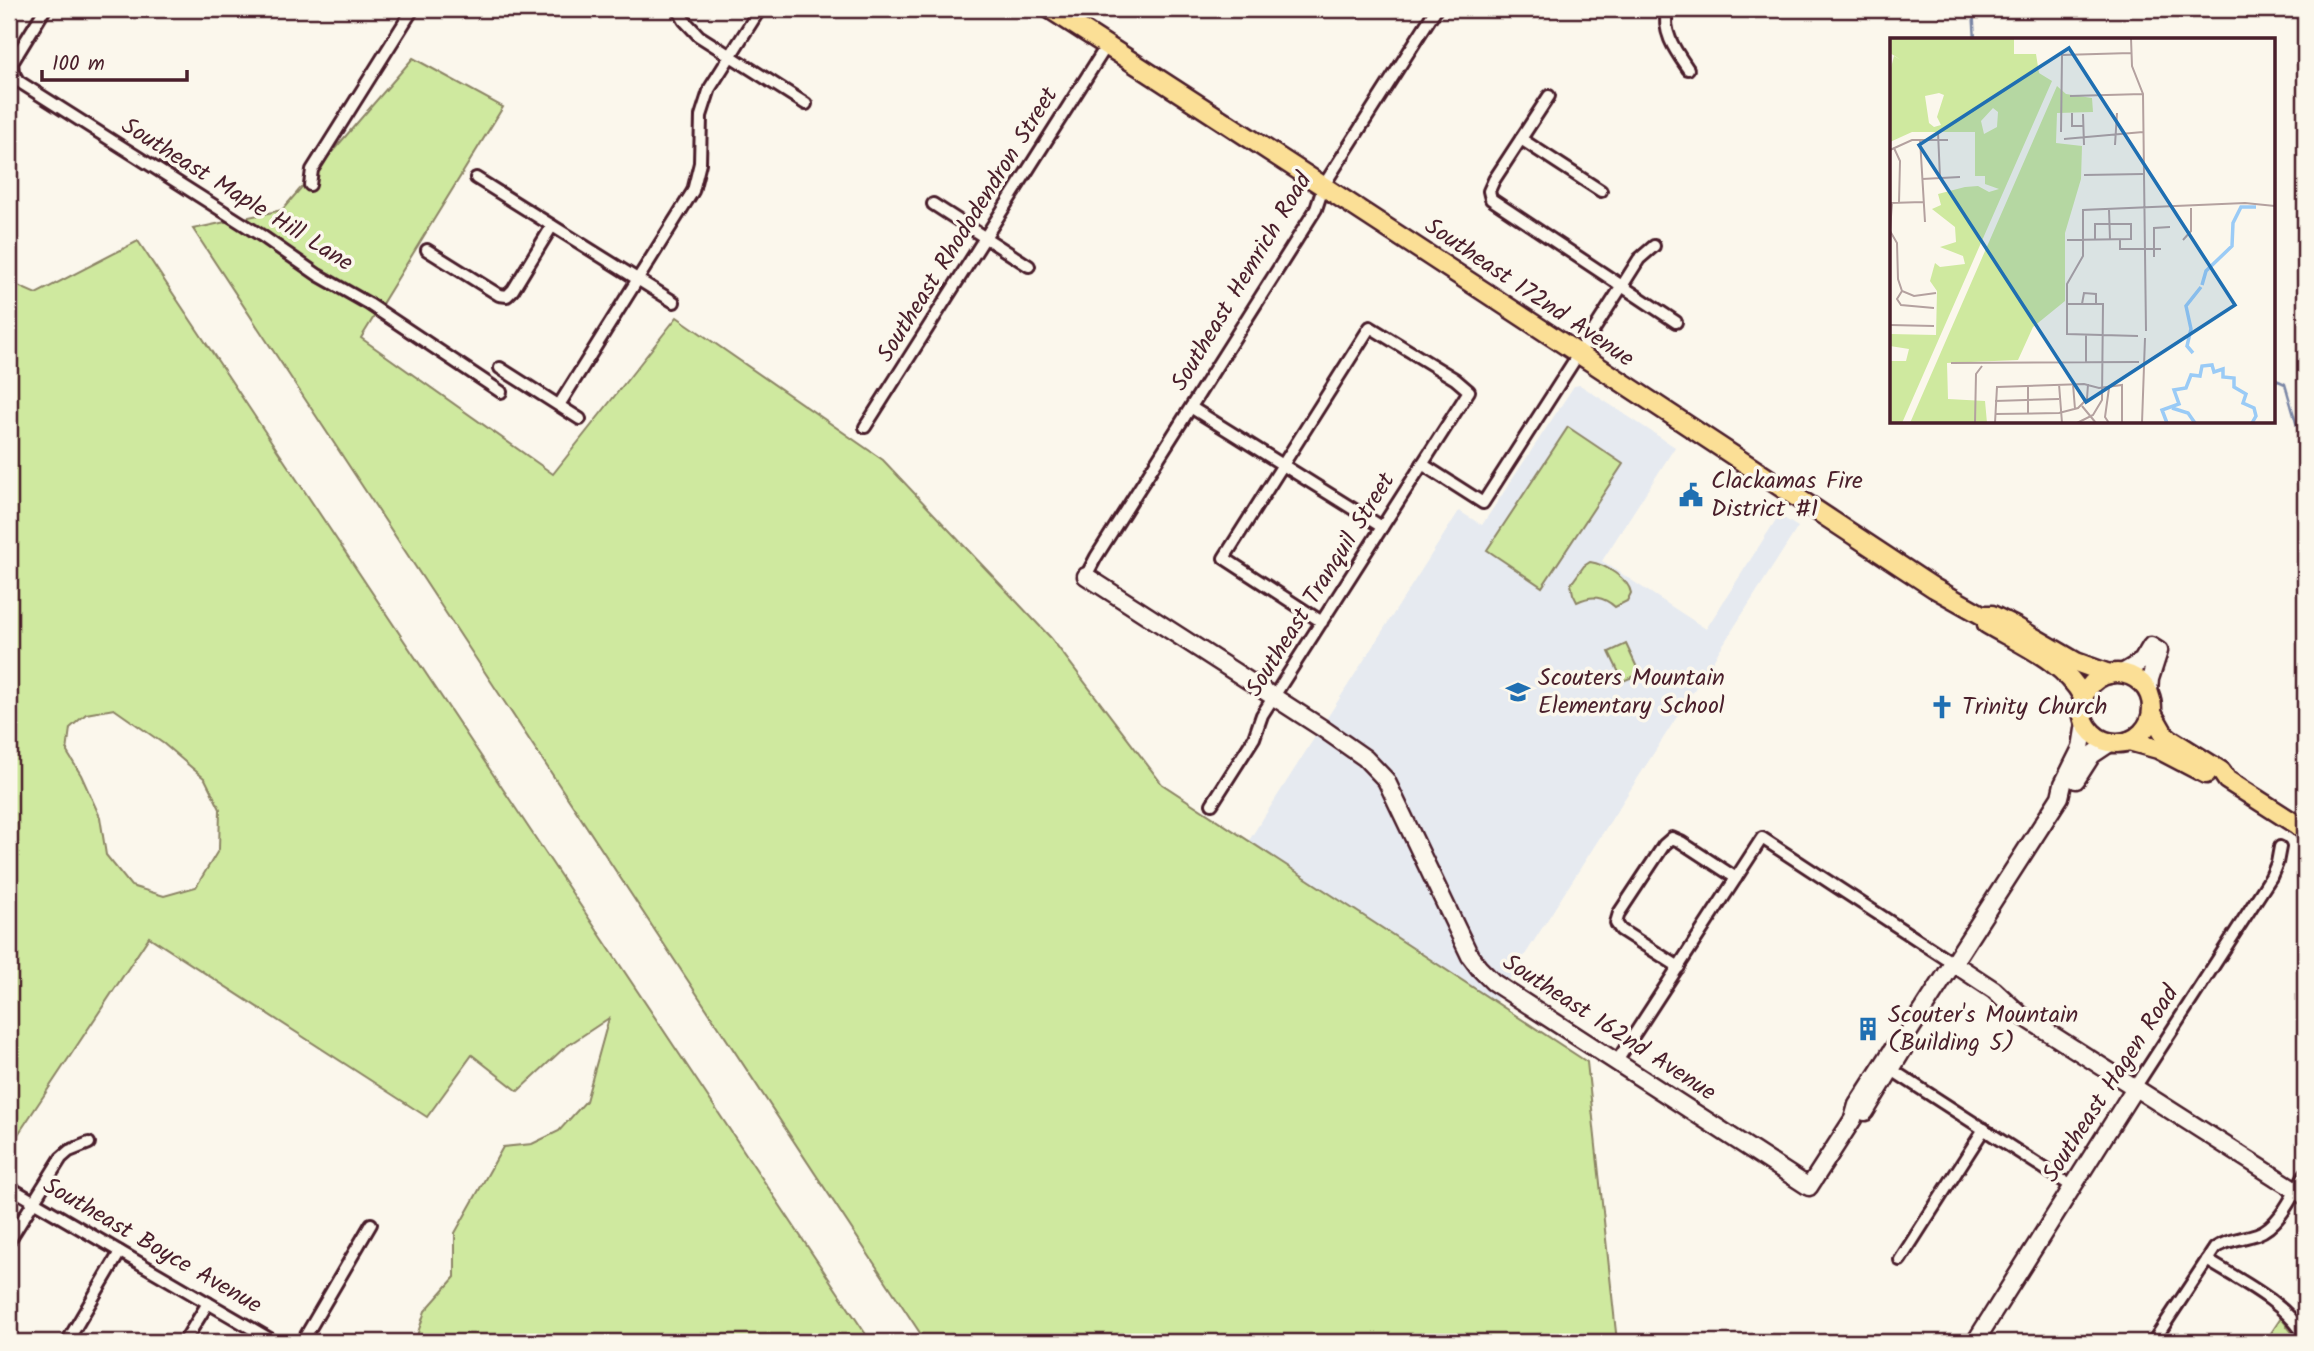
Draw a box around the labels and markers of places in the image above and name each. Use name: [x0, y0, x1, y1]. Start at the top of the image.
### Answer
place label: Clackamas Fire District #1: [1711, 462, 1863, 529]
public building icon: Clackamas Fire District #1: [1677, 481, 1705, 509]
place label: Scouters Mountain Elementary School: [1538, 659, 1725, 726]
school or university icon: Scouters Mountain Elementary School: [1504, 678, 1532, 706]
place label: Trinity Church: [1962, 688, 2107, 727]
church icon: Trinity Church: [1928, 693, 1956, 721]
place label: Scouter's Mountain (Building 5): [1888, 996, 2078, 1063]
building icon: Scouter's Mountain (Building 5): [1854, 1015, 1882, 1043]

